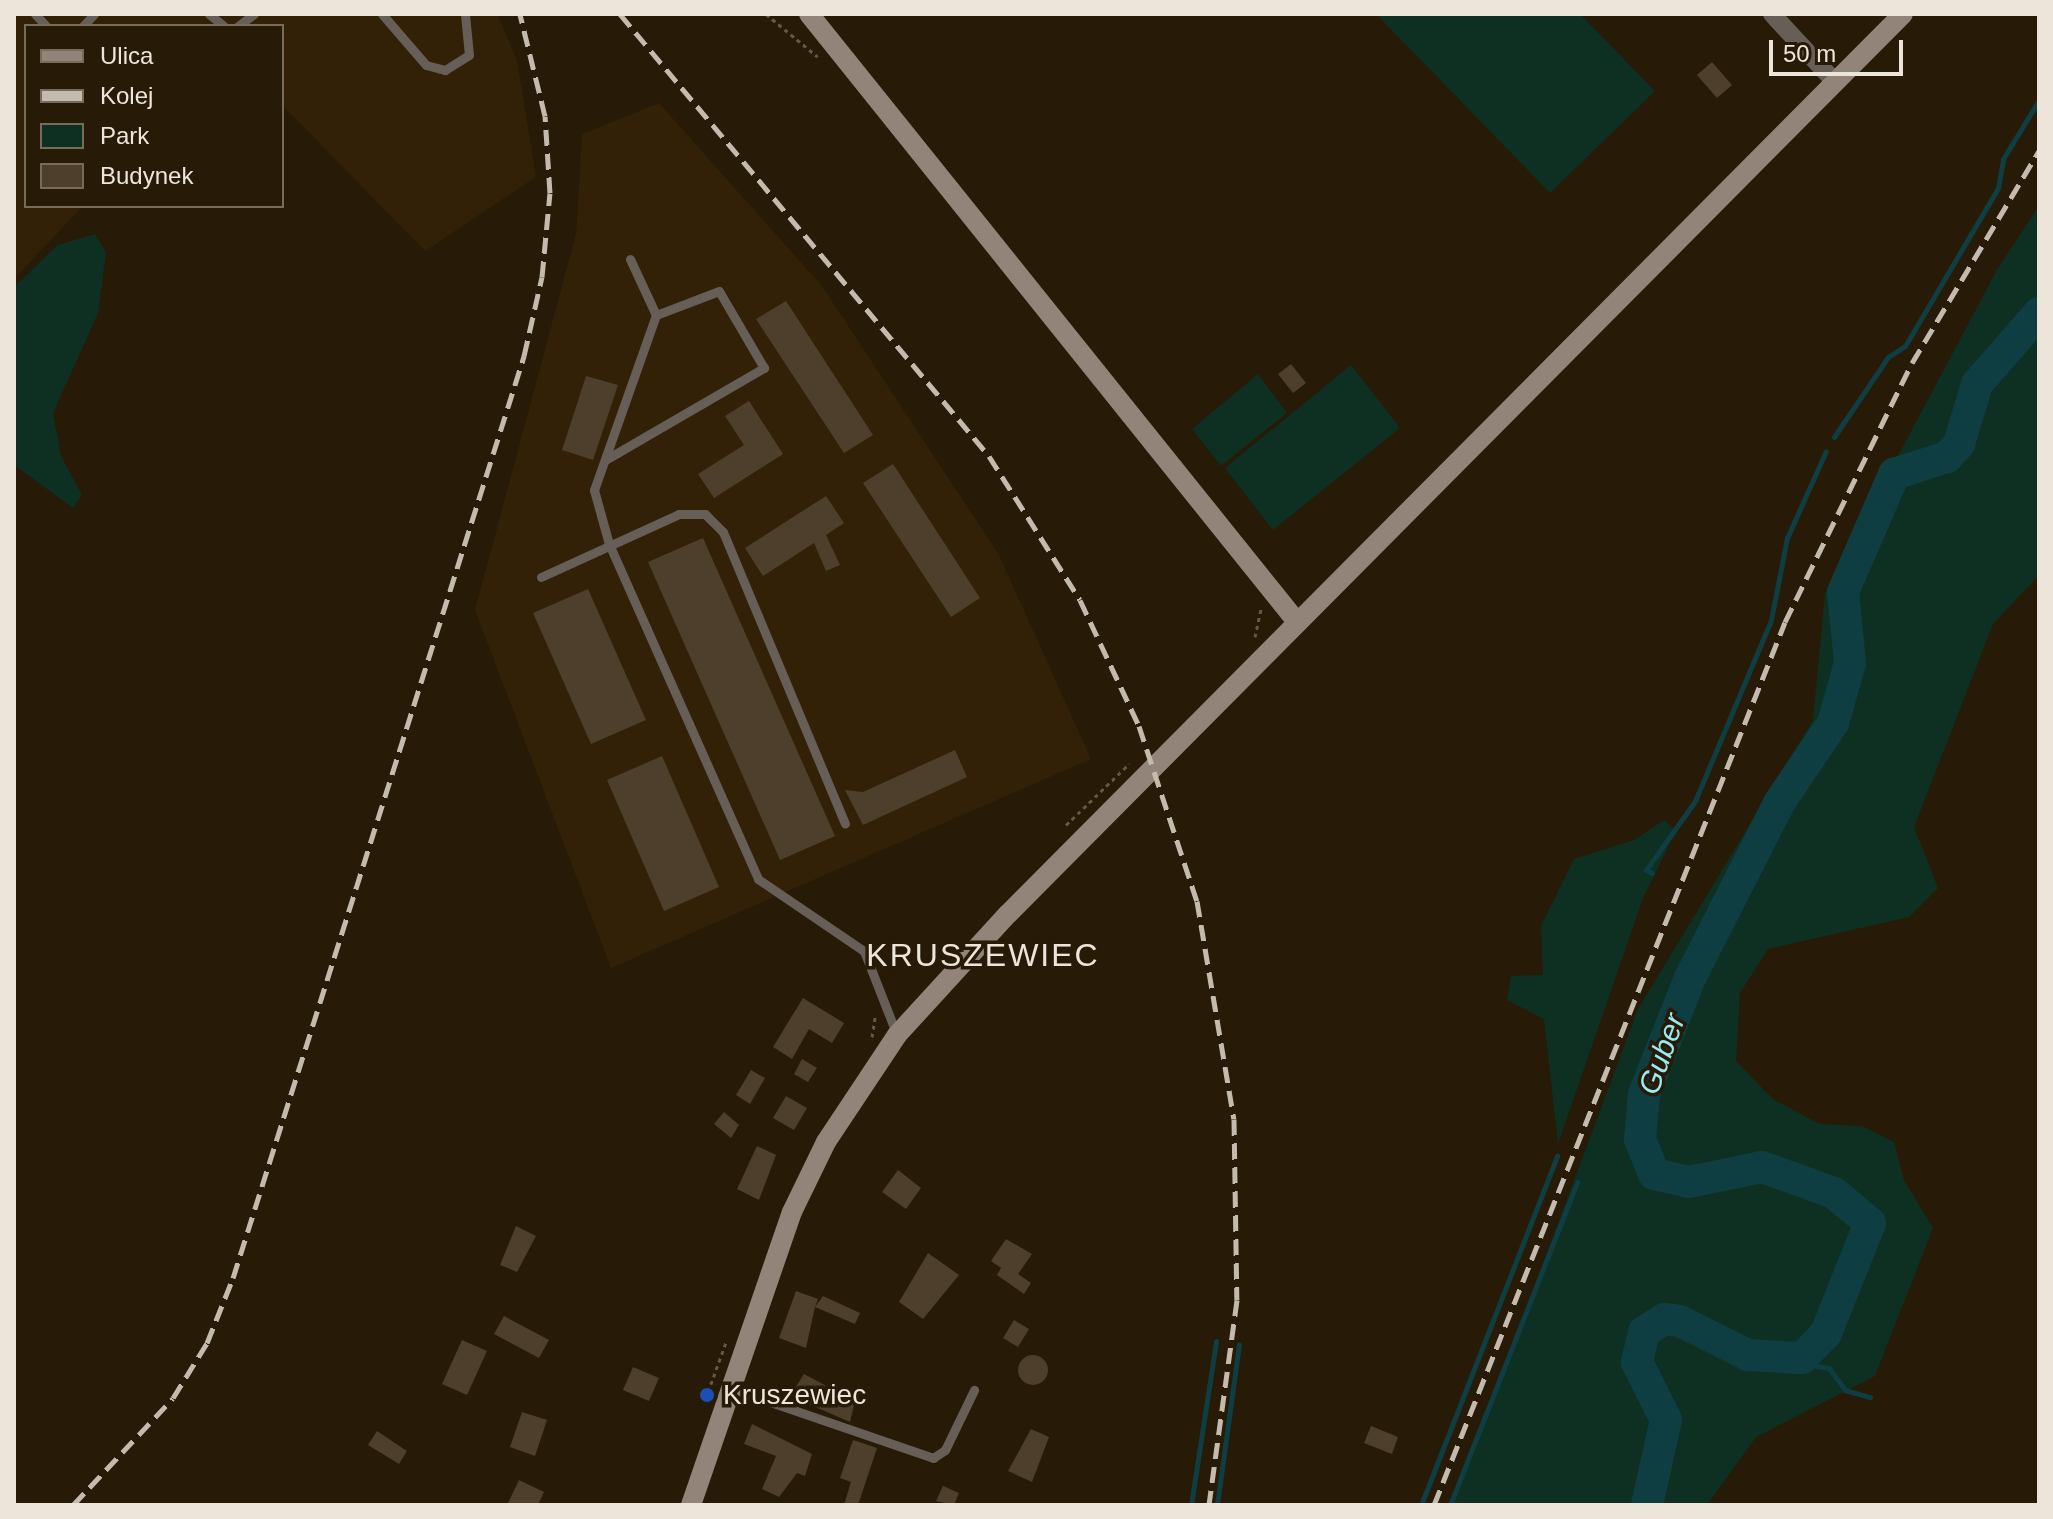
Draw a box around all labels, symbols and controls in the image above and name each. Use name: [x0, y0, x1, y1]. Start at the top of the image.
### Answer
legend: [24, 24, 284, 208]
scale bar: [1773, 24, 1907, 74]
text: 50 m: [1783, 40, 1836, 67]
text: Ulica: [100, 42, 153, 69]
text: Kolej: [100, 82, 153, 109]
text: Park: [100, 122, 149, 149]
text: Budynek: [100, 162, 193, 189]
district label: KRUSZEWIEC: [866, 936, 1100, 974]
water label: Guber: [1631, 1009, 1693, 1099]
place label: Kruszewiec: [723, 1378, 866, 1412]
marker: Kruszewiec: [698, 1386, 716, 1404]

